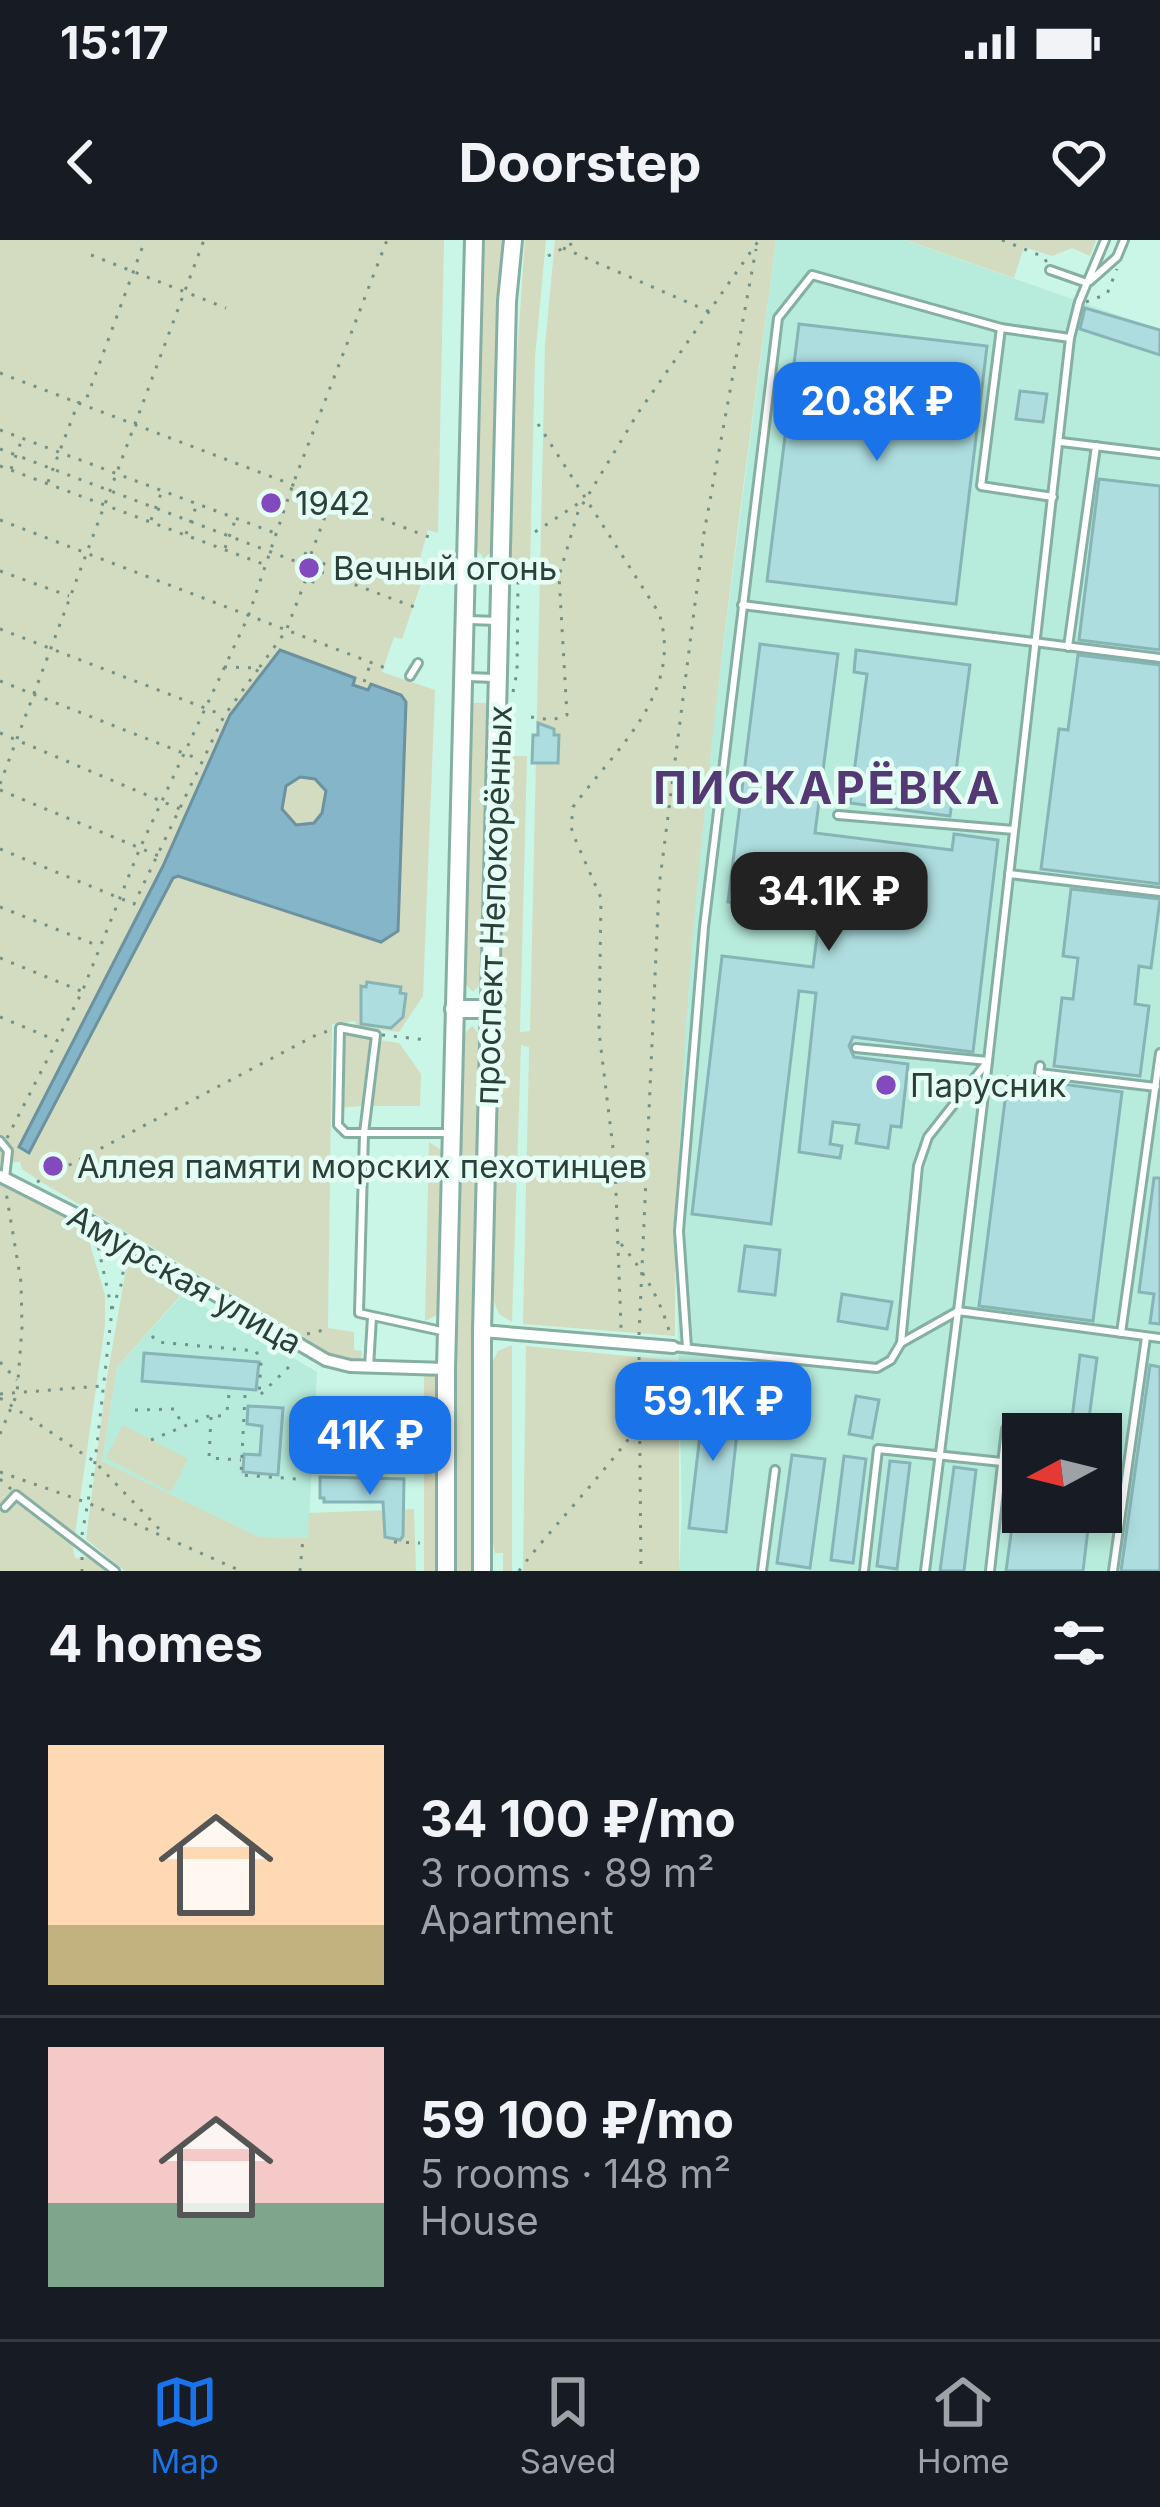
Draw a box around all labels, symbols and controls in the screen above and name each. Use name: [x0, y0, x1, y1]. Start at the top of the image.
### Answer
text: 15:17: [60, 15, 169, 70]
icon: back: [48, 129, 114, 195]
icon: heart: [1046, 129, 1112, 195]
text: Doorstep: [459, 130, 701, 195]
pin: 20.8K ₽: [766, 362, 988, 464]
text: 20.8K ₽: [800, 377, 954, 424]
place label: 1942: [295, 483, 370, 523]
marker: 1942: [258, 490, 284, 516]
place label: Вечный огонь: [333, 548, 557, 588]
marker: Вечный огонь: [296, 555, 322, 581]
street label: проспект Непокорённых: [466, 704, 520, 1106]
district label: ПИСКАРЁВКА: [653, 760, 1003, 815]
pin: 34.1K ₽: [718, 852, 940, 954]
text: 34.1K ₽: [758, 867, 900, 914]
place label: Парусник: [910, 1065, 1066, 1105]
marker: Парусник: [873, 1072, 899, 1098]
place label: Аллея памяти морских пехотинцев: [77, 1146, 647, 1186]
marker: Аллея памяти морских пехотинцев: [40, 1153, 66, 1179]
street label: Амурская улица: [61, 1196, 309, 1362]
pin: 59.1K ₽: [602, 1362, 824, 1464]
text: 59.1K ₽: [642, 1377, 784, 1424]
pin: 41K ₽: [286, 1396, 454, 1498]
text: 41K ₽: [316, 1411, 424, 1458]
north arrow: [1002, 1413, 1122, 1533]
map controls: [1002, 1413, 1122, 1533]
icon: filters: [1046, 1610, 1112, 1676]
text: 4 homes: [48, 1613, 263, 1674]
text: 34 100 ₽/mo: [420, 1788, 736, 1849]
icon: home: [144, 1793, 288, 1937]
text: 3 rooms · 89 m²: [420, 1849, 714, 1896]
text: Apartment: [420, 1896, 614, 1943]
text: 59 100 ₽/mo: [420, 2089, 734, 2150]
icon: home: [144, 2095, 288, 2239]
text: 5 rooms · 148 m²: [420, 2150, 731, 2197]
text: House: [420, 2197, 539, 2244]
tab: Map: [150, 2369, 219, 2481]
tab: Saved: [520, 2369, 616, 2481]
tab: Home: [917, 2369, 1010, 2481]

